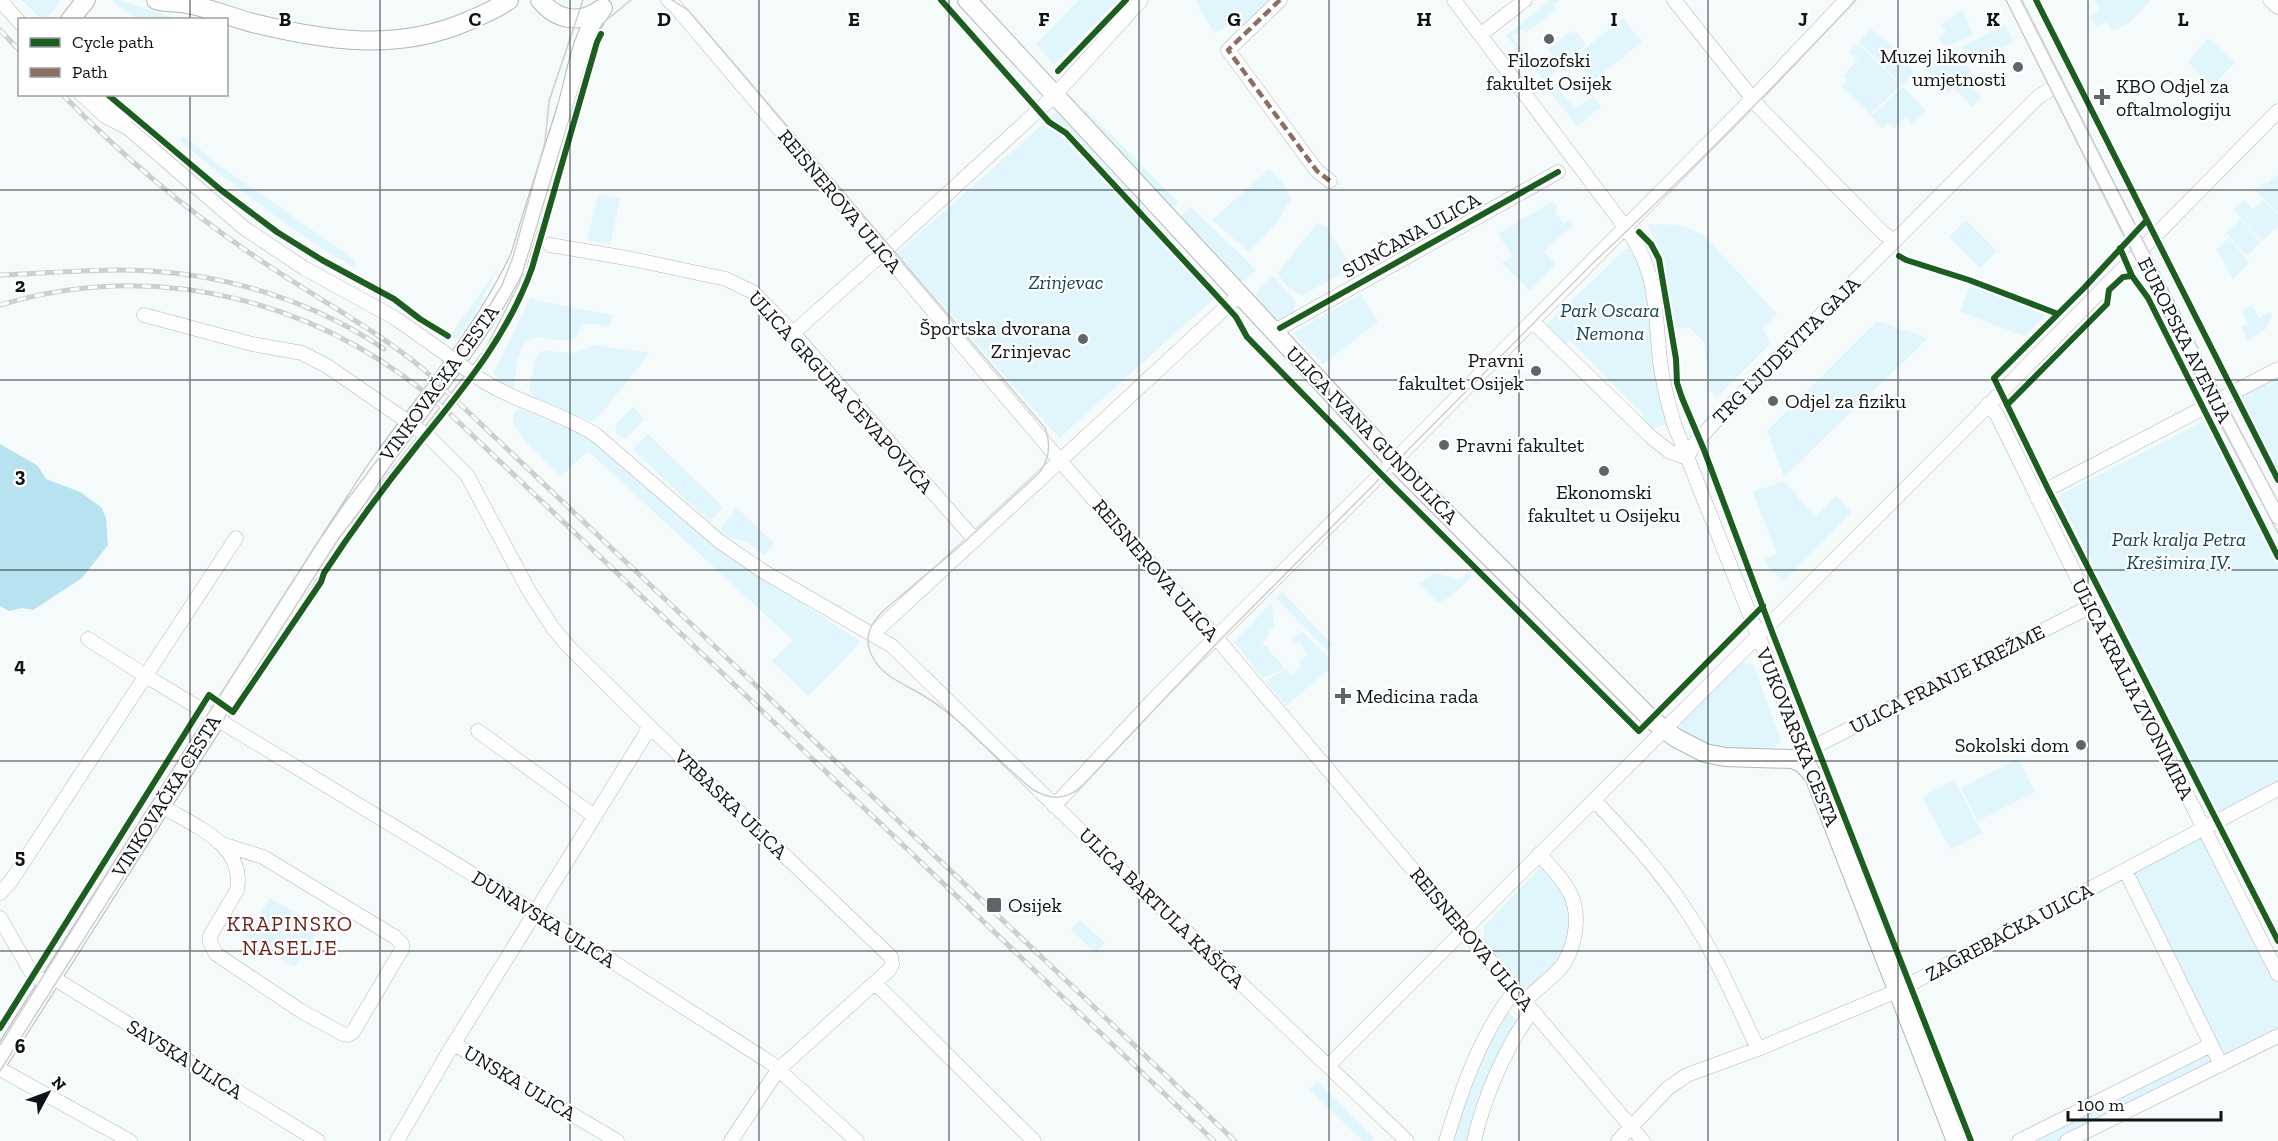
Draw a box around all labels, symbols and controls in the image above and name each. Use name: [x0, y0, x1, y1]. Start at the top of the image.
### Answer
text: B: [279, 7, 291, 31]
text: C: [469, 7, 482, 31]
text: D: [657, 7, 671, 31]
text: E: [848, 7, 860, 31]
text: F: [1038, 7, 1050, 31]
text: G: [1227, 7, 1241, 31]
text: H: [1416, 7, 1432, 31]
text: I: [1610, 7, 1618, 31]
text: J: [1798, 7, 1808, 31]
text: K: [1986, 7, 2000, 31]
text: L: [2177, 7, 2189, 31]
legend: [18, 18, 228, 96]
text: Cycle path: [72, 31, 154, 53]
marker: Filozofski fakultet Osijek: [1542, 32, 1556, 46]
place label: Muzej likovnih umjetnosti: [1880, 44, 2007, 91]
place label: Filozofski fakultet Osijek: [1486, 48, 1612, 95]
marker: Muzej likovnih umjetnosti: [2011, 60, 2025, 74]
text: Path: [72, 61, 108, 83]
place label: KBO Odjel za oftalmologiju: [2116, 74, 2231, 121]
marker: KBO Odjel za oftalmologiju: [2093, 88, 2111, 106]
street label: REISNEROVA ULICA: [773, 124, 908, 278]
street label: SUNČANA ULICA: [1338, 187, 1485, 283]
street label: EUROPSKA AVENIJA: [2133, 253, 2238, 428]
park label: Zrinjevac: [1028, 270, 1104, 294]
street label: TRG LJUDEVITA GAJA: [1707, 271, 1865, 429]
text: 2: [15, 273, 26, 297]
street label: ULICA GRGURA ČEVAPOVIĆA: [744, 286, 939, 499]
park label: Park Oscara Nemona: [1560, 298, 1660, 345]
street label: VINKOVAČKA CESTA: [374, 300, 504, 466]
place label: Športska dvorana Zrinjevac: [920, 316, 1071, 363]
marker: Športska dvorana Zrinjevac: [1076, 332, 1090, 346]
street label: ULICA IVANA GUNDULIĆA: [1281, 341, 1464, 530]
place label: Pravni fakultet Osijek: [1398, 348, 1525, 395]
marker: Pravni fakultet Osijek: [1529, 364, 1543, 378]
place label: Odjel za fiziku: [1785, 389, 1906, 413]
marker: Odjel za fiziku: [1766, 394, 1780, 408]
place label: Pravni fakultet: [1456, 433, 1585, 457]
marker: Pravni fakultet: [1437, 438, 1451, 452]
text: 3: [15, 463, 26, 487]
marker: Ekonomski fakultet u Osijeku: [1597, 464, 1611, 478]
place label: Ekonomski fakultet u Osijeku: [1528, 480, 1680, 527]
street label: REISNEROVA ULICA: [1088, 494, 1225, 646]
park label: Park kralja Petra Krešimira IV.: [2112, 527, 2246, 574]
street label: ULICA KRALJA ZVONIMIRA: [2067, 575, 2200, 804]
street label: ULICA FRANJE KREŽME: [1846, 619, 2048, 739]
street label: VUKOVARSKA CESTA: [1751, 643, 1845, 831]
text: 4: [14, 653, 26, 677]
place label: Medicina rada: [1356, 684, 1479, 708]
marker: Medicina rada: [1334, 687, 1352, 705]
street label: VINKOVAČKA CESTA: [106, 710, 226, 882]
place label: Sokolski dom: [1955, 733, 2070, 757]
marker: Sokolski dom: [2074, 738, 2088, 752]
street label: VRBASKA ULICA: [669, 743, 793, 865]
street label: ULICA BARTULA KAŠIĆA: [1074, 823, 1251, 994]
text: 5: [15, 844, 25, 868]
street label: REISNEROVA ULICA: [1405, 862, 1540, 1016]
street label: DUNAVSKA ULICA: [468, 865, 621, 973]
street label: ZAGREBAČKA ULICA: [1921, 877, 2098, 986]
place label: Osijek: [1008, 893, 1062, 917]
marker: Osijek: [985, 896, 1003, 914]
district label: KRAPINSKO NASELJE: [226, 911, 354, 960]
street label: SAVSKA ULICA: [123, 1014, 248, 1105]
text: 6: [15, 1034, 26, 1058]
street label: UNSKA ULICA: [459, 1040, 581, 1126]
north arrow: [18, 1063, 78, 1123]
text: N: [48, 1073, 70, 1094]
scale bar: [2068, 1084, 2221, 1122]
text: 100 m: [2077, 1094, 2125, 1116]

